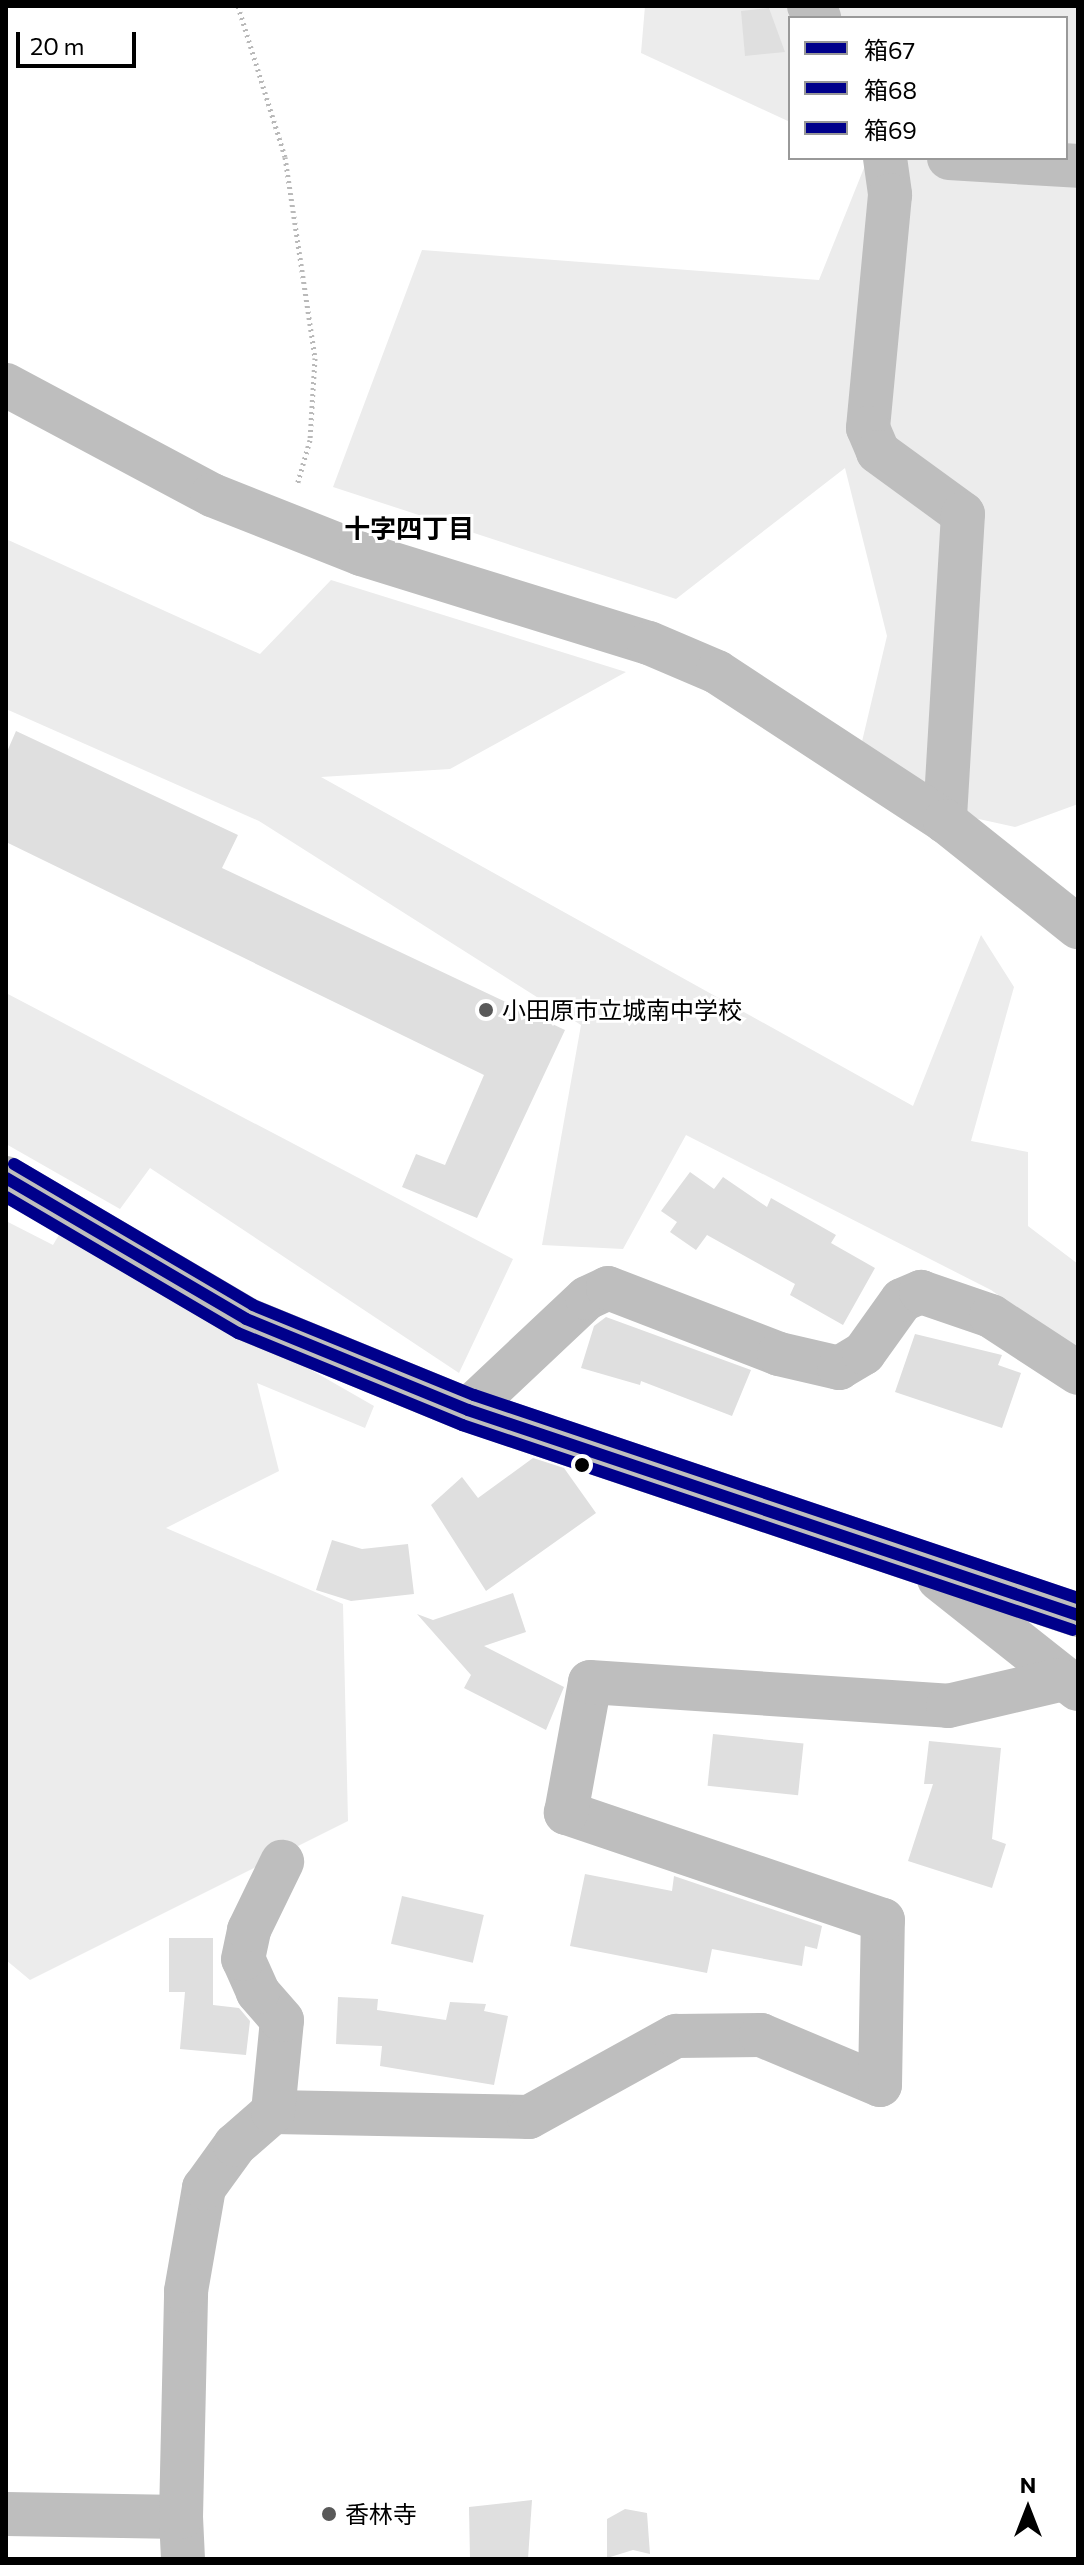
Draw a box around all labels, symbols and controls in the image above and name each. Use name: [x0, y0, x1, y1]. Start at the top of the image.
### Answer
scale bar: [20, 16, 140, 66]
legend: [788, 16, 1068, 160]
text: 20 m: [30, 31, 84, 60]
text: 箱67: [864, 35, 915, 64]
text: 箱68: [864, 75, 917, 104]
text: 箱69: [864, 115, 917, 144]
district label: 十字四丁目: [344, 512, 474, 544]
place label: 小田原市立城南中学校: [502, 996, 742, 1024]
marker: 小田原市立城南中学校: [477, 1001, 495, 1019]
unlabelled marker: [574, 1457, 590, 1473]
north arrow: [988, 2469, 1068, 2549]
text: N: [1020, 2471, 1036, 2498]
place label: 香林寺: [345, 2500, 417, 2528]
marker: 香林寺: [320, 2505, 338, 2523]

